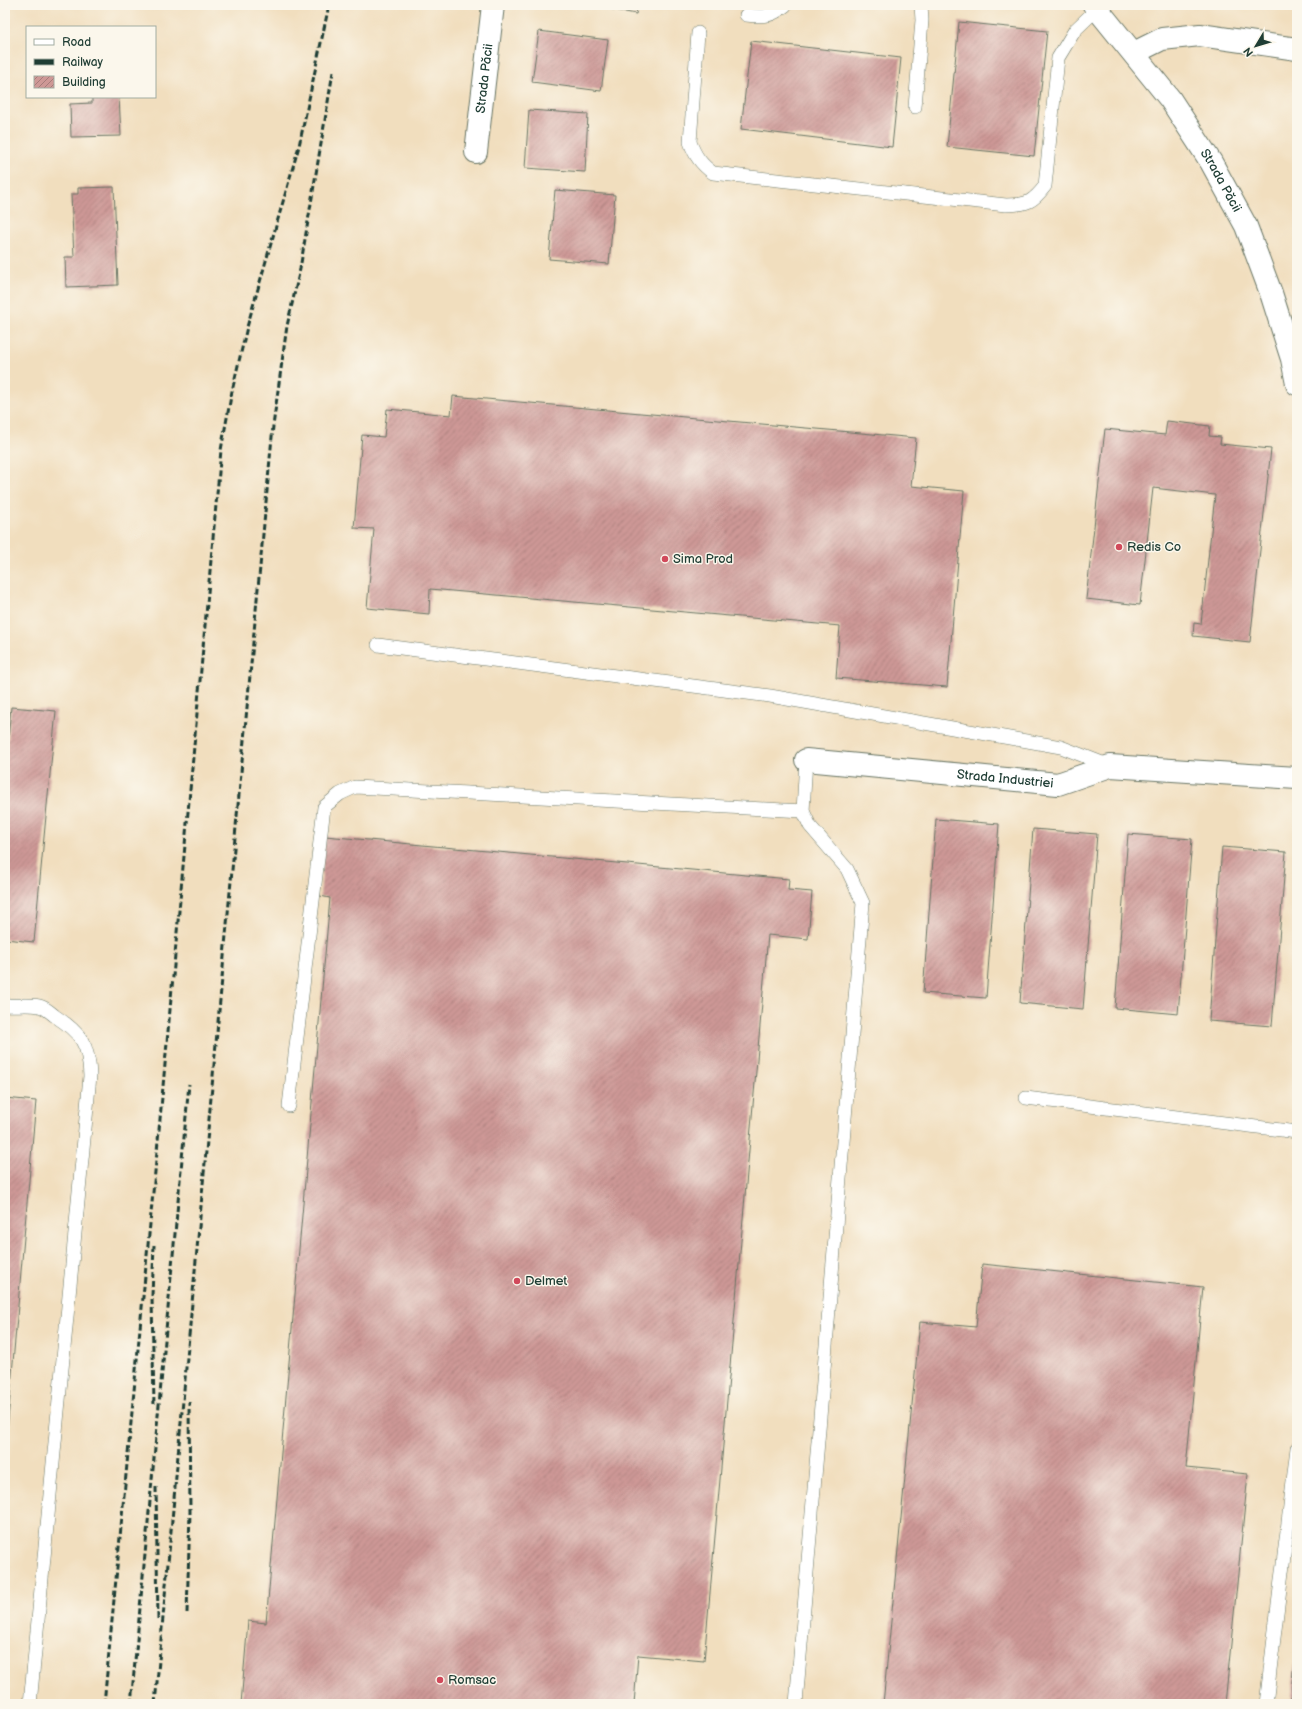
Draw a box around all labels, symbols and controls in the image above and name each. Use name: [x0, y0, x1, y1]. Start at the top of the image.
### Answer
legend: [26, 26, 156, 98]
north arrow: [1236, 26, 1276, 66]
text: Road: [62, 35, 91, 50]
street label: Strada Păcii: [473, 43, 496, 114]
text: N: [1241, 45, 1256, 59]
text: Railway: [62, 55, 104, 70]
text: Building: [62, 75, 106, 90]
street label: Strada Păcii: [1197, 146, 1245, 215]
place label: Redis Co: [1127, 539, 1181, 555]
marker: Redis Co: [1114, 542, 1124, 552]
place label: Sima Prod: [673, 551, 733, 567]
marker: Sima Prod: [660, 554, 670, 564]
street label: Strada Industriei: [956, 766, 1054, 792]
place label: Delmet: [525, 1273, 567, 1289]
marker: Delmet: [512, 1276, 522, 1286]
place label: Romsac: [448, 1672, 496, 1688]
marker: Romsac: [435, 1675, 445, 1685]

